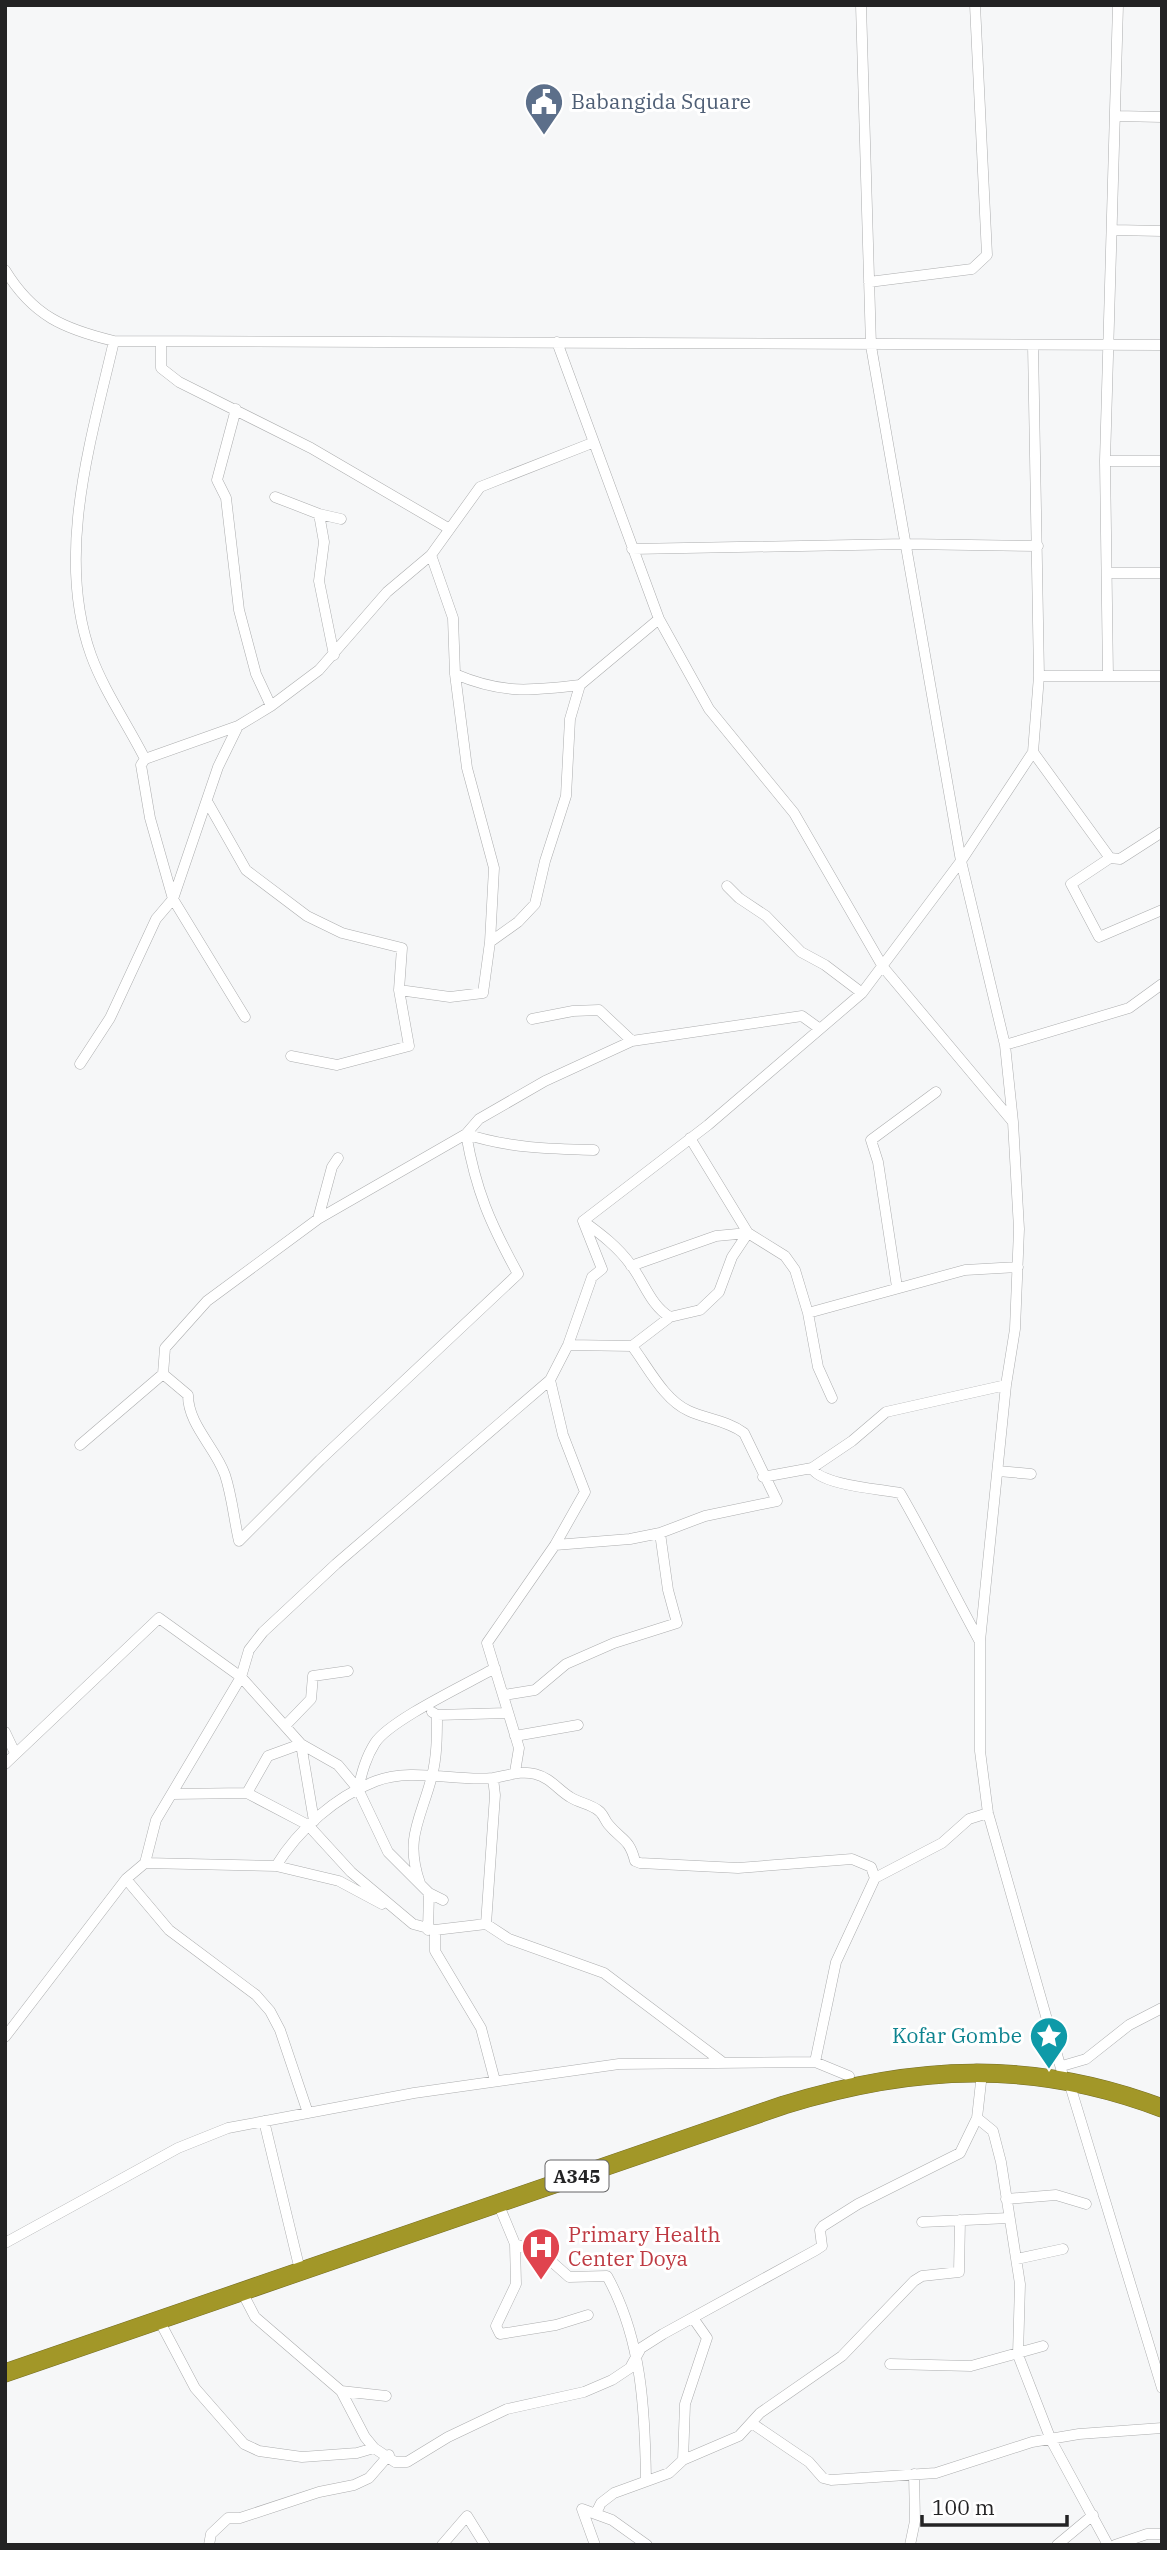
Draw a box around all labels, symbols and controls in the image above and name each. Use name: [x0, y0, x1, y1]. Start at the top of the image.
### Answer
public building icon: Babangida Square: [523, 81, 565, 136]
place label: Babangida Square: [571, 87, 751, 115]
place icon: Kofar Gombe: [1028, 2015, 1070, 2070]
place label: Kofar Gombe: [892, 2021, 1022, 2049]
road number: A345: [546, 2160, 608, 2192]
place label: Primary Health Center Doya: [568, 2220, 721, 2272]
hospital icon: Primary Health Center Doya: [520, 2226, 562, 2281]
scale bar: [922, 2484, 1067, 2528]
text: 100 m: [932, 2493, 995, 2521]

